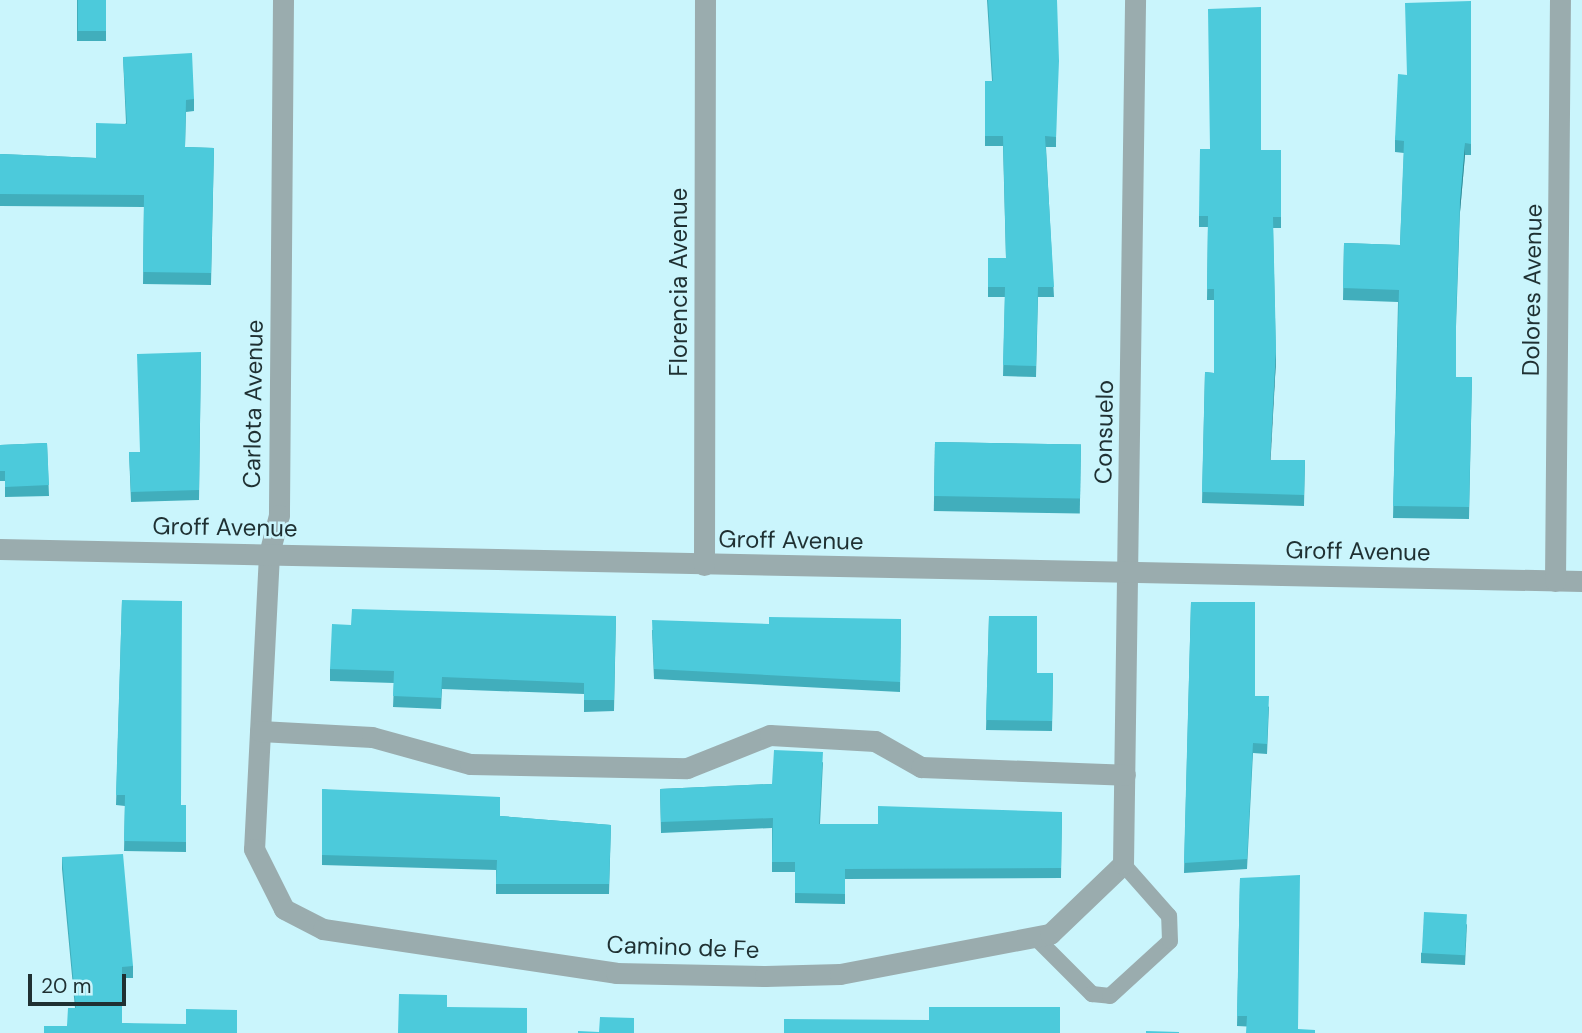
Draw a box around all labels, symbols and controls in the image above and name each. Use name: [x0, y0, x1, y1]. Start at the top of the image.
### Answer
street label: Florencia Avenue: [665, 188, 693, 376]
street label: Dolores Avenue: [1516, 204, 1548, 376]
street label: Carlota Avenue: [237, 319, 269, 489]
street label: Consuelo: [1089, 380, 1119, 484]
street label: Groff Avenue: [152, 511, 298, 543]
street label: Groff Avenue: [718, 524, 864, 556]
street label: Groff Avenue: [1285, 535, 1431, 567]
street label: Camino de Fe: [606, 930, 760, 964]
scale bar: [32, 960, 130, 1004]
text: 20 m: [41, 972, 92, 1000]

